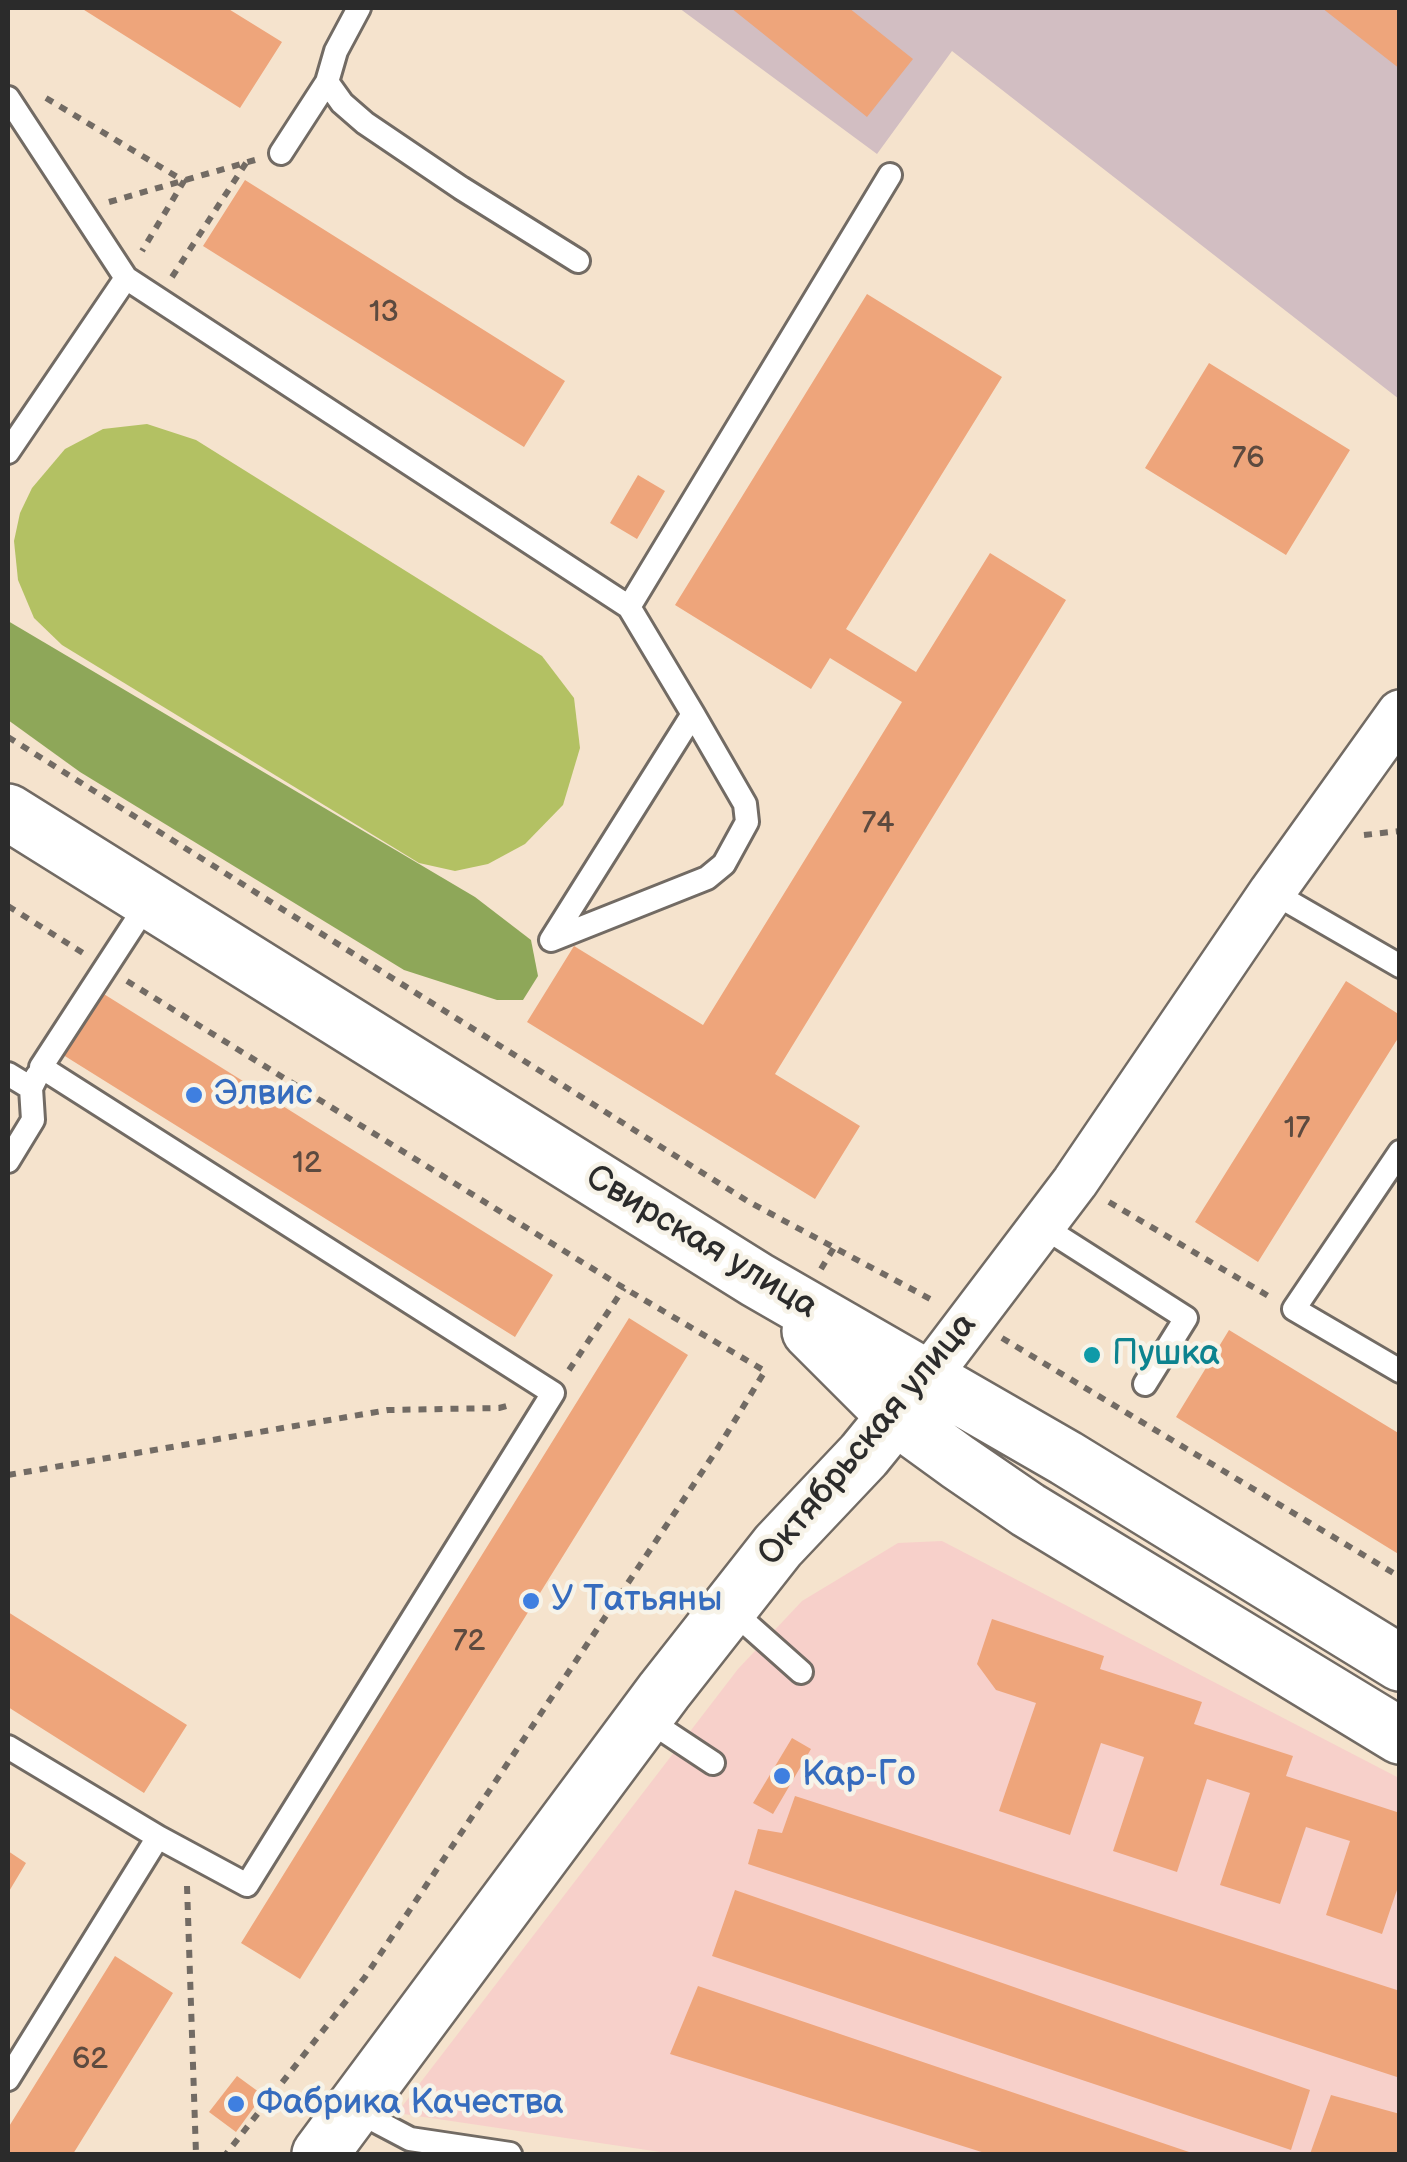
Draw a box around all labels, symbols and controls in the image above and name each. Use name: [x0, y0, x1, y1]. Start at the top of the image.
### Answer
house number: 13: [369, 295, 399, 331]
house number: 76: [1231, 441, 1265, 477]
house number: 74: [861, 806, 895, 842]
place label: Элвис: [214, 1074, 313, 1116]
marker: Элвис: [183, 1084, 205, 1106]
house number: 17: [1284, 1111, 1310, 1147]
house number: 12: [292, 1146, 322, 1182]
street label: Свирская улица: [578, 1157, 824, 1329]
street label: Октябрьская улица: [750, 1305, 986, 1575]
place label: Пушка: [1112, 1334, 1220, 1376]
marker: Пушка: [1081, 1344, 1103, 1366]
place label: У Татьяны: [551, 1580, 722, 1622]
marker: У Татьяны: [520, 1590, 542, 1612]
house number: 72: [453, 1624, 485, 1660]
place label: Кар-Го: [802, 1755, 915, 1797]
marker: Кар-Го: [771, 1765, 793, 1787]
house number: 62: [72, 2042, 108, 2078]
place label: Фабрика Качества: [256, 2083, 564, 2125]
marker: Фабрика Качества: [225, 2093, 247, 2115]

